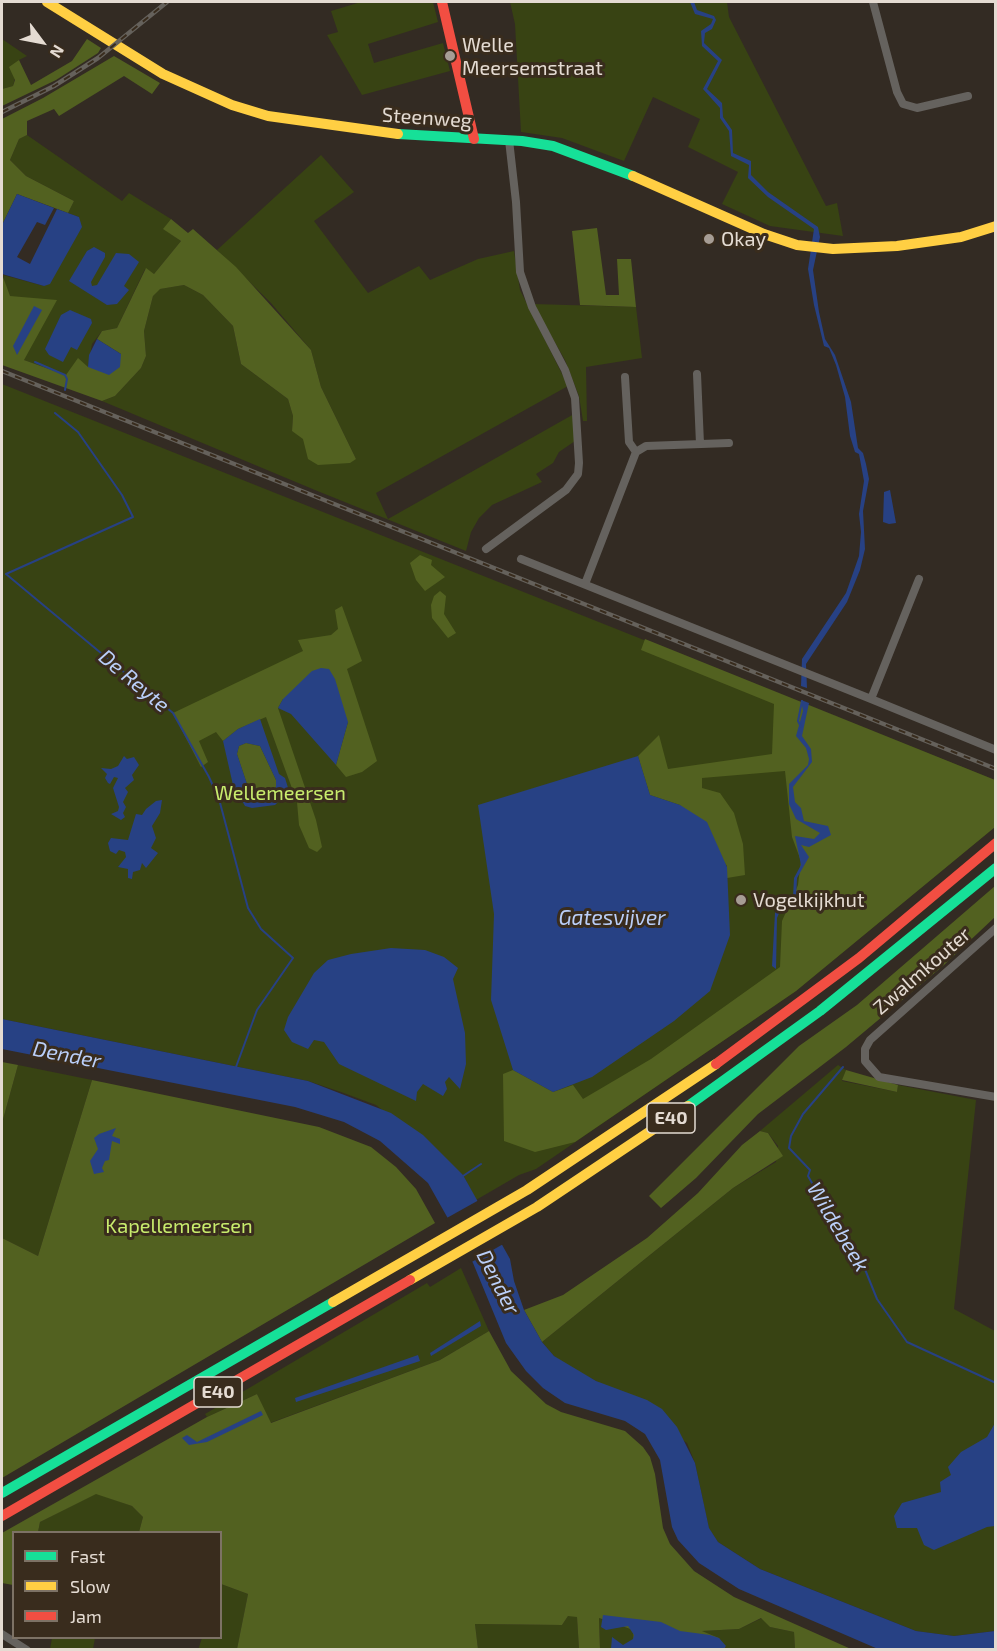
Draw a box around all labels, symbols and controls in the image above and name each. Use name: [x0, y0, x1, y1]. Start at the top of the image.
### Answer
north arrow: [12, 12, 72, 72]
place label: Welle Meersemstraat: [462, 33, 603, 80]
text: N: [47, 42, 69, 62]
marker: Welle Meersemstraat: [443, 49, 457, 63]
street label: Steenweg: [381, 103, 473, 133]
place label: Okay: [721, 227, 766, 251]
marker: Okay: [702, 232, 716, 246]
water label: De Reyte: [94, 644, 174, 718]
park label: Wellemeersen: [214, 781, 346, 805]
place label: Vogelkijkhut: [753, 888, 864, 912]
marker: Vogelkijkhut: [734, 893, 748, 907]
water label: Gatesvijver: [558, 905, 666, 931]
street label: Zwalmkouter: [868, 922, 976, 1020]
water label: Dender: [31, 1036, 103, 1074]
road number: E40: [647, 1103, 695, 1133]
water label: Wildebeek: [801, 1178, 875, 1276]
park label: Kapellemeersen: [105, 1214, 253, 1238]
water label: Dender: [471, 1246, 525, 1318]
road number: E40: [194, 1377, 242, 1407]
legend: [12, 1531, 222, 1639]
text: Fast: [70, 1545, 105, 1567]
text: Slow: [70, 1575, 110, 1597]
text: Jam: [70, 1605, 102, 1627]

